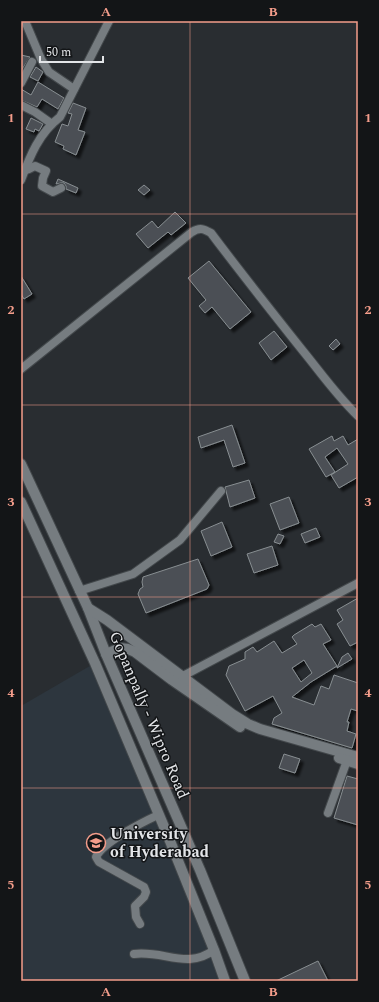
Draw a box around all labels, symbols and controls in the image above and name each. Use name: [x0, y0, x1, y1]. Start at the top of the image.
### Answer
text: A: [101, 2, 111, 22]
text: B: [268, 2, 278, 22]
scale bar: [40, 38, 103, 64]
text: 50 m: [46, 43, 71, 62]
text: 1: [7, 108, 15, 128]
text: 1: [364, 108, 372, 128]
text: 2: [7, 300, 15, 320]
text: 2: [364, 300, 372, 320]
text: 3: [7, 492, 15, 512]
text: 3: [364, 492, 372, 512]
street label: Gopanpally - Wipro Road: [103, 628, 195, 803]
text: 4: [7, 683, 15, 703]
text: 4: [364, 683, 372, 703]
place label: University of Hyderabad: [110, 822, 209, 864]
school or university icon: University of Hyderabad: [85, 832, 107, 854]
text: 5: [7, 875, 15, 895]
text: 5: [364, 875, 372, 895]
text: A: [101, 982, 111, 1002]
text: B: [268, 982, 278, 1002]

